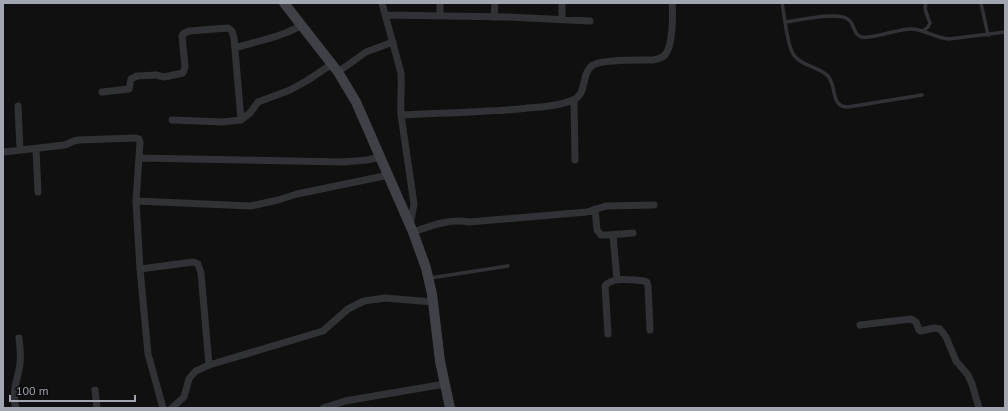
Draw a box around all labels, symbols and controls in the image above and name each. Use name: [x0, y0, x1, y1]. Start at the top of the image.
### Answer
scale bar: [10, 377, 135, 403]
text: 100 m: [16, 383, 49, 398]

